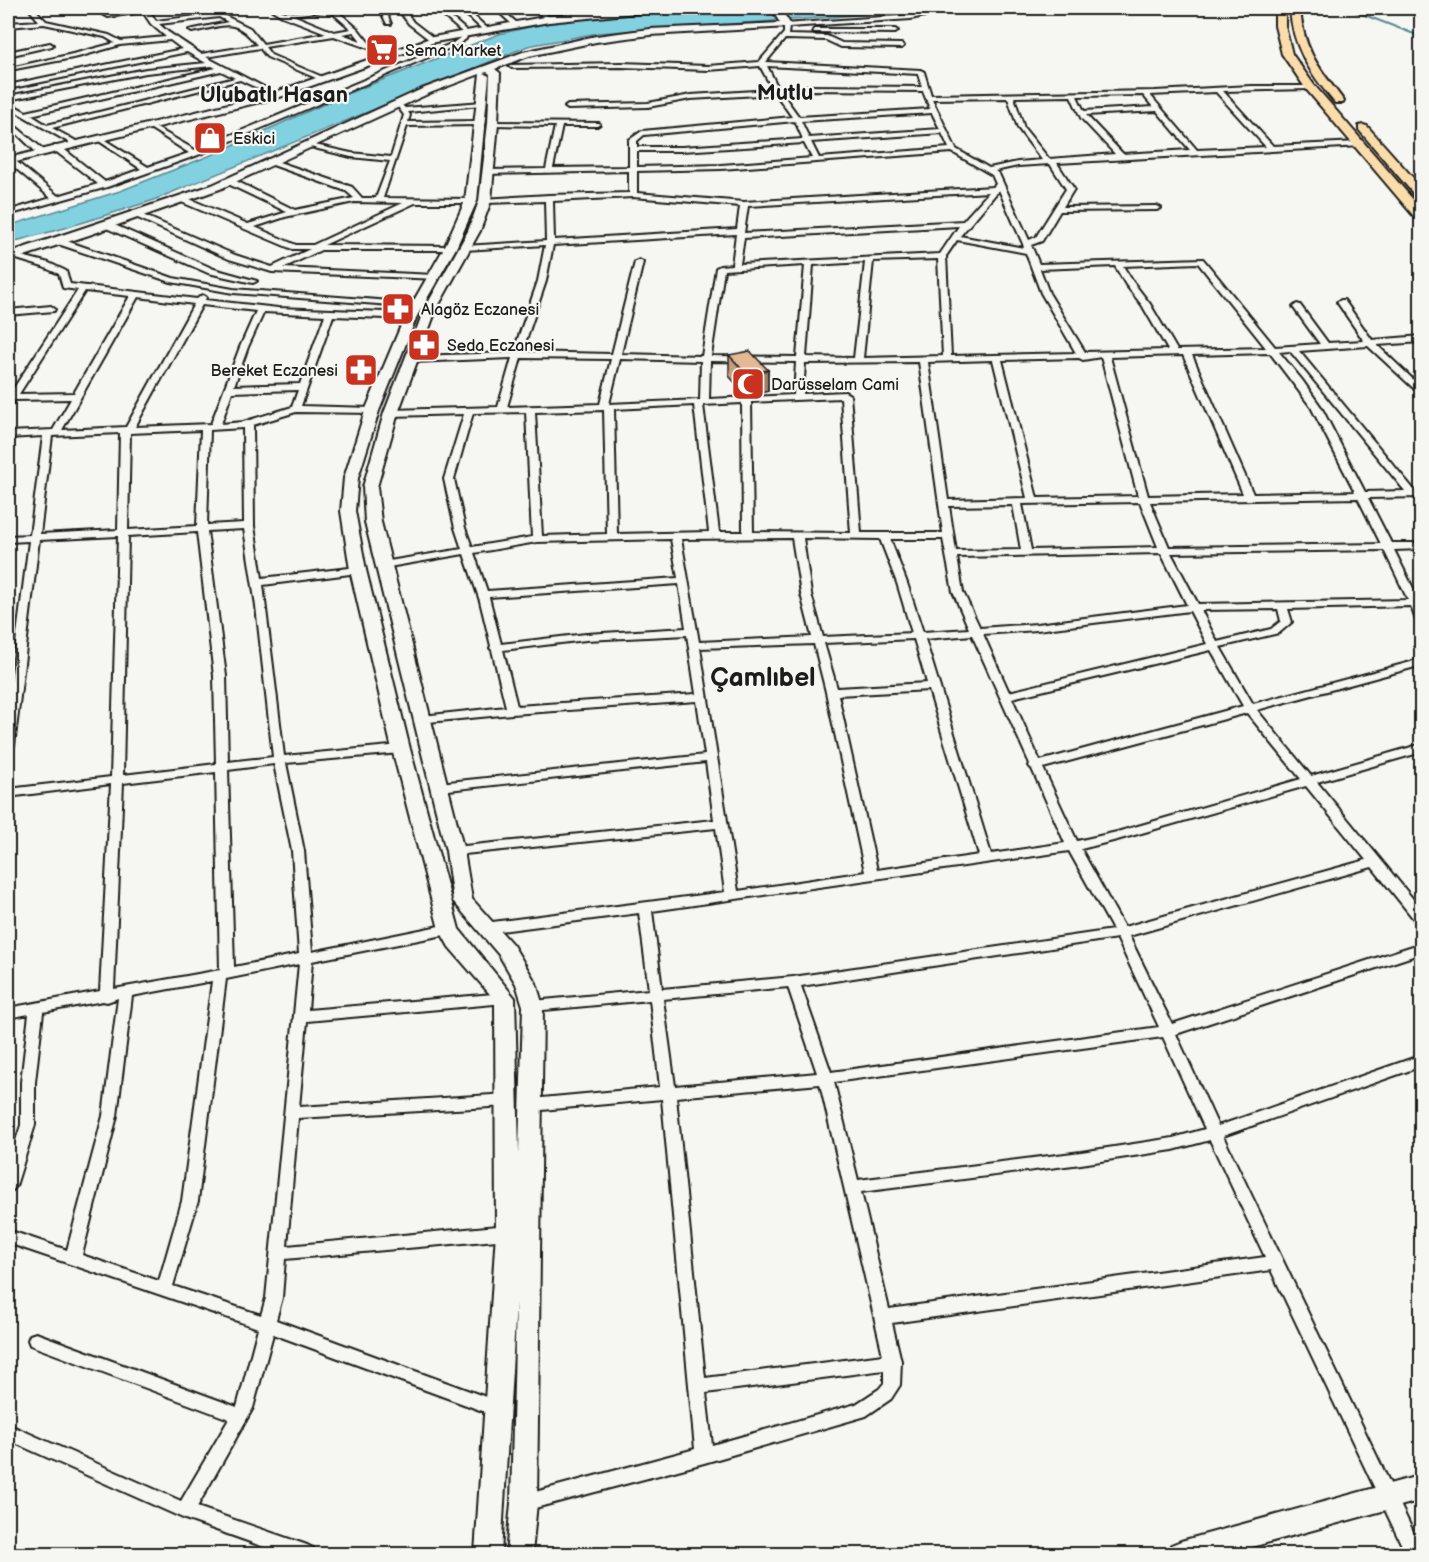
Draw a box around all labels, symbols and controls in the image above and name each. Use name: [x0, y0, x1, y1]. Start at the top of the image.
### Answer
supermarket icon: Sema Market: [364, 32, 400, 68]
place label: Sema Market: [405, 42, 501, 61]
district label: Mutlu: [757, 80, 813, 107]
district label: Ulubatlı Hasan: [200, 82, 348, 109]
shop icon: Eskici: [192, 120, 228, 156]
place label: Eskici: [233, 130, 275, 149]
pharmacy icon: Alagöz Eczanesi: [380, 291, 416, 327]
place label: Alagöz Eczanesi: [421, 301, 539, 320]
pharmacy icon: Seda Eczanesi: [406, 327, 442, 363]
place label: Seda Eczanesi: [447, 337, 554, 356]
pharmacy icon: Bereket Eczanesi: [343, 352, 379, 388]
place label: Bereket Eczanesi: [211, 362, 338, 381]
mosque icon: Darüsselam Cami: [730, 366, 766, 402]
place label: Darüsselam Cami: [771, 376, 899, 395]
district label: Çamlıbel: [710, 663, 816, 694]

